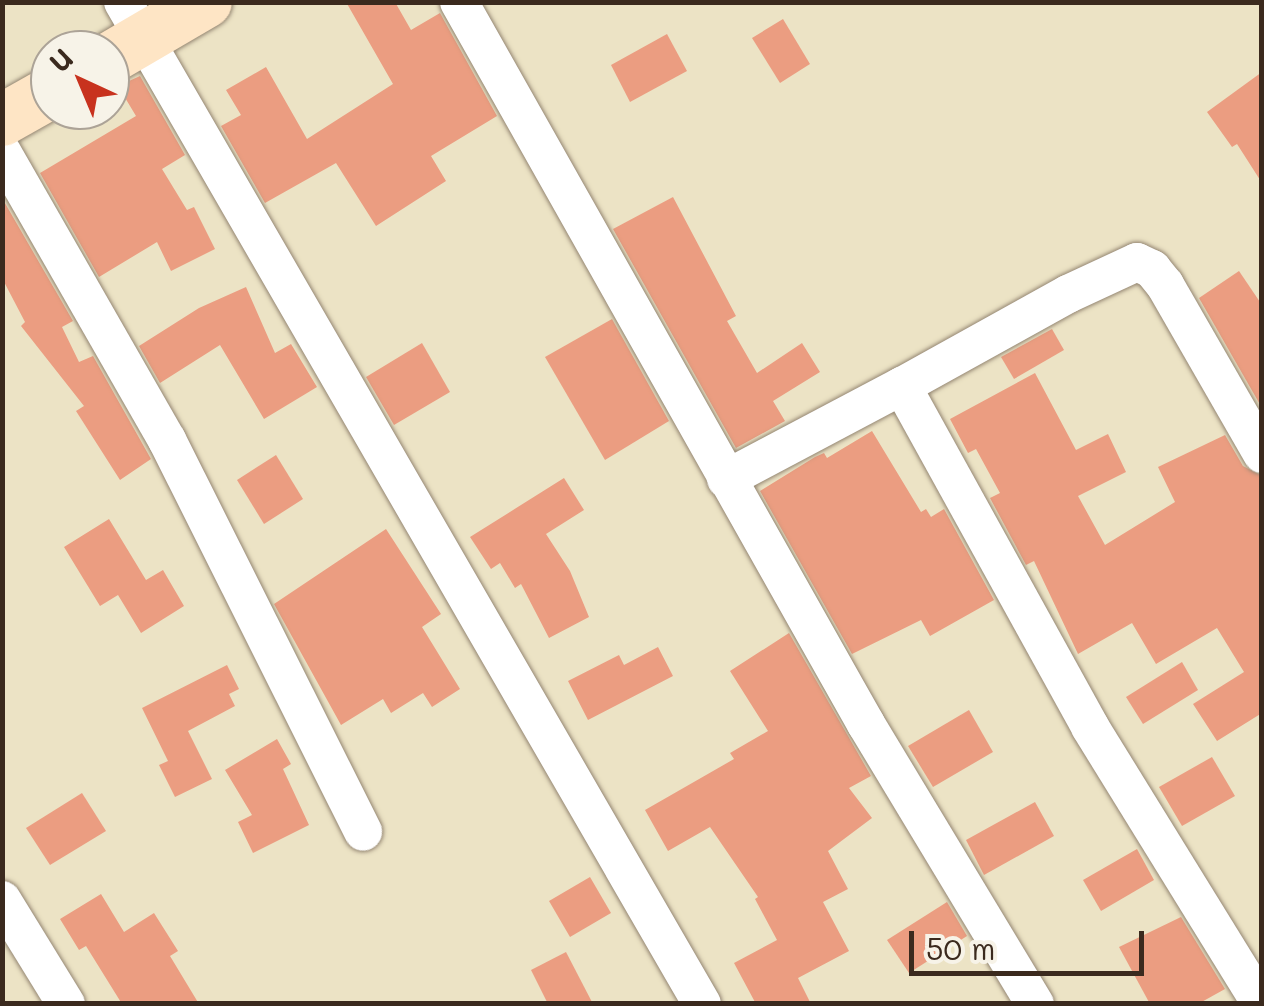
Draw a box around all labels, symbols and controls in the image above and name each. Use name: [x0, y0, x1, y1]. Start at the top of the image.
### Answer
north arrow: [30, 30, 130, 130]
text: U: [41, 40, 80, 80]
scale bar: [914, 911, 1149, 973]
text: 50 m: [926, 928, 996, 968]

